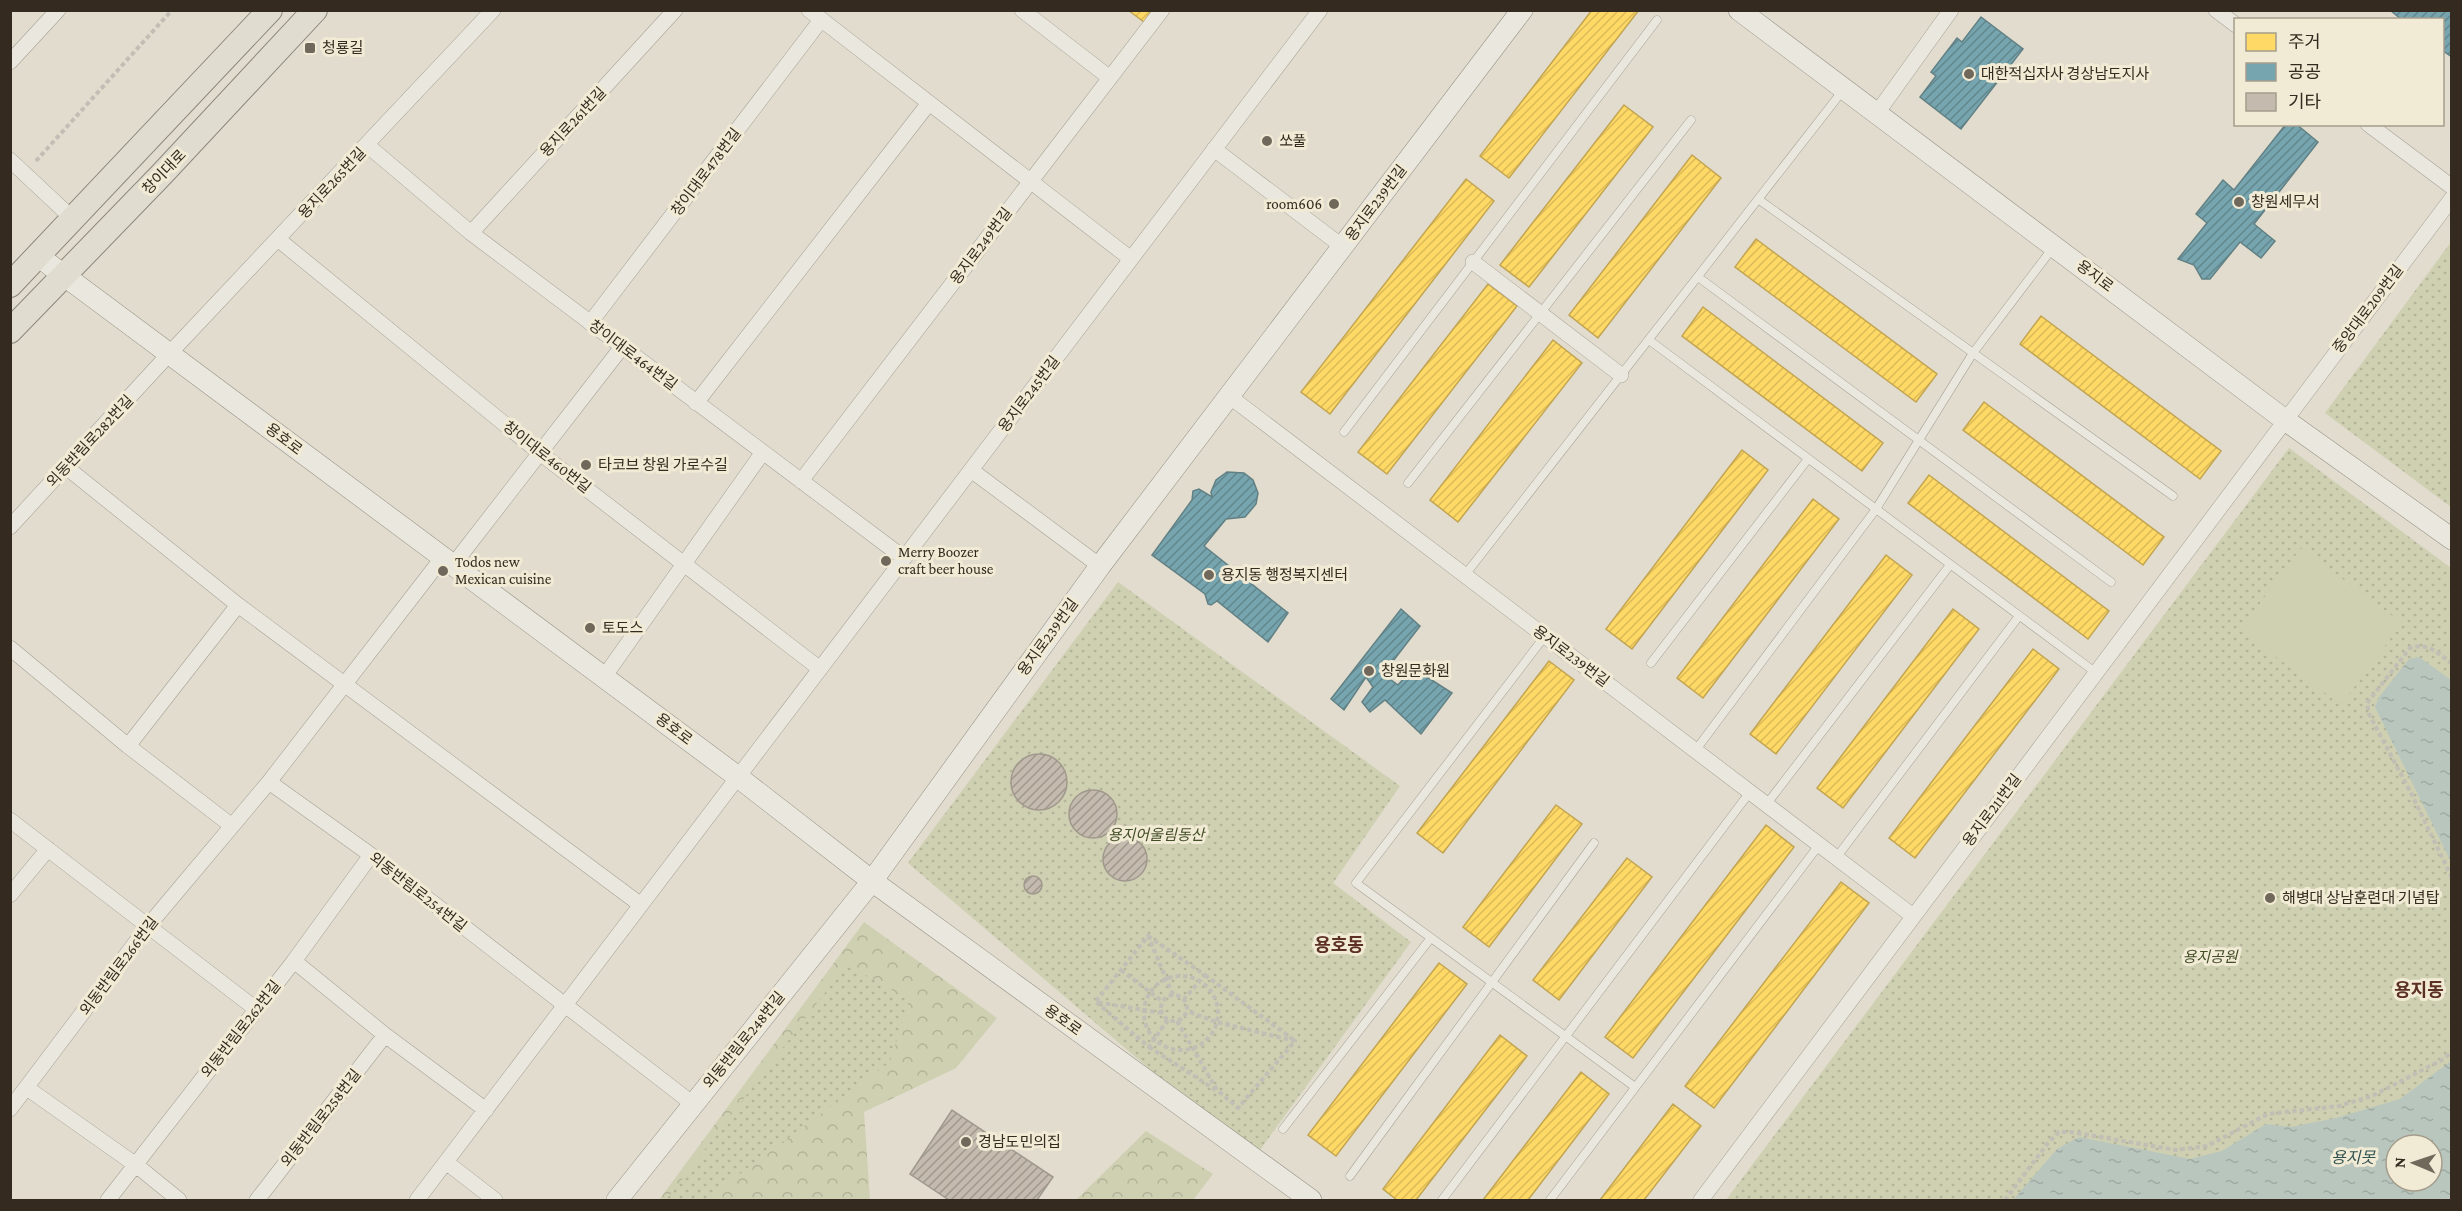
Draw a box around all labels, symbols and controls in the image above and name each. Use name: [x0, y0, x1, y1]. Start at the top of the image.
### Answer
legend: [2234, 18, 2444, 126]
text: 주거: [2288, 32, 2321, 52]
place label: 청룡길: [322, 40, 363, 56]
marker: 청룡길: [303, 41, 317, 55]
text: 공공: [2288, 62, 2321, 82]
place label: 대한적십자사 경상남도지사: [1981, 66, 2150, 82]
marker: 대한적십자사 경상남도지사: [1962, 67, 1976, 81]
street label: 용지로261번길: [537, 84, 609, 160]
text: 기타: [2288, 92, 2322, 112]
street label: 창이대로478번길: [668, 125, 744, 219]
place label: 쏘풀: [1279, 133, 1307, 149]
marker: 쏘풀: [1260, 134, 1274, 148]
street label: 용지로265번길: [295, 144, 369, 222]
street label: 창이대로: [139, 147, 189, 197]
street label: 용지로239번길: [1342, 162, 1410, 244]
place label: 창원세무서: [2251, 194, 2320, 210]
marker: 창원세무서: [2232, 195, 2246, 209]
place label: room606: [1266, 196, 1322, 212]
marker: room606: [1327, 197, 1341, 211]
street label: 용지로249번길: [947, 205, 1015, 287]
street label: 용지로: [2074, 257, 2116, 295]
street label: 중앙대로209번길: [2330, 262, 2406, 356]
street label: 창이대로464번길: [586, 317, 680, 393]
street label: 용지로245번길: [995, 353, 1063, 435]
street label: 외동반림로282번길: [44, 392, 136, 490]
street label: 창이대로460번길: [500, 418, 594, 496]
street label: 용호로: [263, 420, 305, 458]
place label: 타코브 창원 가로수길: [598, 457, 728, 473]
marker: 타코브 창원 가로수길: [579, 458, 593, 472]
place label: Merry Boozer craft beer house: [898, 544, 994, 577]
place label: Todos new Mexican cuisine: [455, 554, 552, 587]
marker: Merry Boozer craft beer house: [879, 554, 893, 568]
marker: Todos new Mexican cuisine: [436, 564, 450, 578]
place label: 용지동 행정복지센터: [1221, 567, 1348, 583]
marker: 용지동 행정복지센터: [1202, 568, 1216, 582]
street label: 용지로239번길: [1015, 596, 1081, 678]
place label: 토도스: [602, 620, 644, 636]
marker: 토도스: [583, 621, 597, 635]
street label: 용지로239번길: [1530, 622, 1612, 690]
place label: 창원문화원: [1381, 663, 1450, 679]
marker: 창원문화원: [1362, 664, 1376, 678]
street label: 용호로: [653, 710, 695, 748]
street label: 용지로211번길: [1960, 771, 2024, 849]
park label: 용지어울림동산: [1108, 827, 1206, 843]
street label: 외동반림로254번길: [366, 849, 470, 935]
place label: 해병대 상남훈련대 기념탑: [2282, 890, 2440, 906]
marker: 해병대 상남훈련대 기념탑: [2263, 891, 2277, 905]
street label: 외동반림로266번길: [77, 914, 161, 1018]
district label: 용호동: [1314, 935, 1364, 955]
park label: 용지공원: [2182, 949, 2239, 965]
street label: 외동반림로262번길: [198, 977, 284, 1081]
district label: 용지동: [2394, 980, 2444, 1000]
street label: 외동반림로248번길: [700, 989, 788, 1091]
street label: 용호로: [1042, 1001, 1084, 1039]
street label: 외동반림로258번길: [278, 1066, 364, 1170]
north arrow: [2384, 1133, 2444, 1193]
place label: 경남도민의집: [978, 1134, 1061, 1150]
marker: 경남도민의집: [959, 1135, 973, 1149]
water label: 용지못: [2331, 1149, 2376, 1166]
text: N: [2391, 1157, 2408, 1168]

